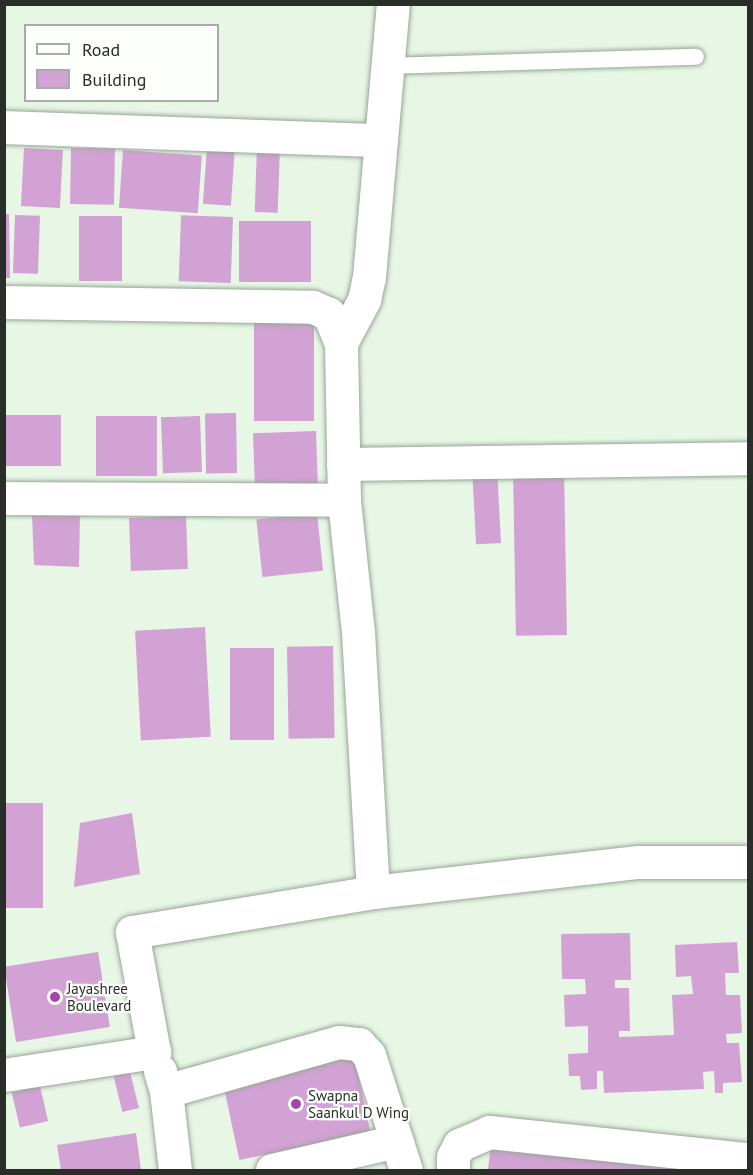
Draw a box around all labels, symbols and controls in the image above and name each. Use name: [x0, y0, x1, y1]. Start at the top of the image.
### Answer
legend: [24, 24, 219, 102]
text: Road: [82, 38, 120, 61]
text: Building: [82, 68, 146, 91]
place label: Jayashree Boulevard: [67, 979, 131, 1014]
marker: Jayashree Boulevard: [48, 990, 62, 1004]
place label: Swapna Saankul D Wing: [308, 1086, 409, 1121]
marker: Swapna Saankul D Wing: [289, 1097, 303, 1111]

